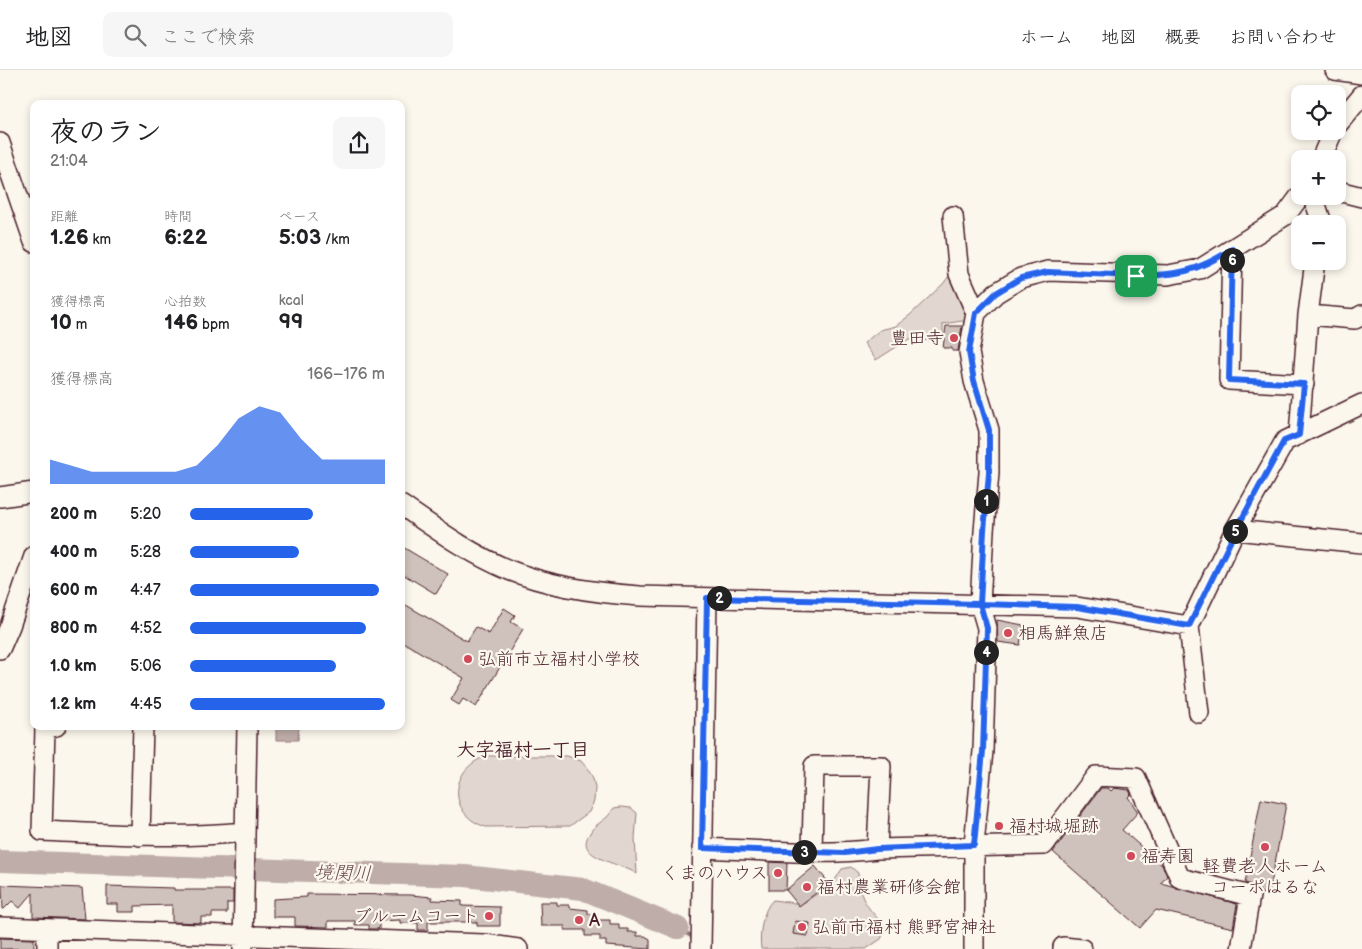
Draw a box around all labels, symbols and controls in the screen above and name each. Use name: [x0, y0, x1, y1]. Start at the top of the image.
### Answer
search box: [103, 12, 453, 57]
icon: search: [121, 21, 149, 49]
text: 地図: [25, 23, 73, 52]
text: ここで検索: [161, 26, 256, 49]
text: ホーム: [1020, 27, 1073, 48]
text: 地図: [1101, 27, 1137, 48]
text: 概要: [1165, 27, 1201, 48]
text: お問い合わせ: [1229, 27, 1337, 48]
map controls: [1291, 85, 1346, 270]
button: locate: [1291, 85, 1346, 140]
text: 夜のラン: [50, 116, 162, 149]
button: share: [333, 117, 385, 169]
button: +: [1291, 150, 1346, 205]
text: 21:04: [50, 152, 88, 171]
text: 距離: [50, 208, 78, 225]
text: 時間: [164, 208, 192, 225]
text: ペース: [279, 208, 320, 225]
button: −: [1291, 215, 1346, 270]
text: 1.26: [50, 225, 89, 250]
text: 6:22: [164, 225, 207, 250]
text: 5:03: [279, 225, 321, 250]
text: km: [89, 231, 111, 248]
text: /km: [321, 231, 350, 248]
pin: 6: [1220, 248, 1244, 272]
text: 6: [1228, 252, 1237, 269]
pin: [1115, 255, 1157, 297]
icon: arrive: [1122, 262, 1150, 290]
text: kcal: [279, 292, 304, 309]
text: 獲得標高: [50, 293, 106, 310]
text: 心拍数: [164, 293, 206, 310]
text: 99: [279, 309, 303, 334]
text: 10: [50, 310, 72, 335]
text: 146: [164, 310, 198, 335]
text: m: [72, 316, 87, 333]
text: bpm: [198, 316, 230, 333]
place label: 豊田寺: [890, 328, 944, 349]
marker: 豊田寺: [948, 332, 960, 344]
text: 166–176 m: [307, 365, 385, 384]
text: 獲得標高: [50, 370, 114, 389]
pin: 1: [974, 488, 998, 514]
text: 1: [984, 493, 989, 510]
text: 200 m: [50, 505, 97, 524]
text: 5:20: [130, 505, 161, 524]
pin: 5: [1222, 518, 1248, 544]
text: 5: [1231, 523, 1240, 540]
text: 400 m: [50, 543, 97, 562]
text: 5:28: [130, 543, 161, 562]
text: 600 m: [50, 581, 98, 600]
text: 4:47: [130, 581, 161, 600]
pin: 2: [706, 586, 732, 610]
text: 2: [715, 590, 724, 607]
text: 800 m: [50, 619, 98, 638]
text: 4:52: [130, 619, 162, 638]
place label: 相馬鮮魚店: [1018, 623, 1108, 644]
marker: 相馬鮮魚店: [1002, 627, 1014, 639]
pin: 4: [974, 640, 998, 664]
text: 4: [982, 644, 991, 661]
place label: 弘前市立福村小学校: [478, 649, 640, 670]
marker: 弘前市立福村小学校: [462, 653, 474, 665]
text: 1.0 km: [50, 657, 97, 676]
text: 5:06: [130, 657, 162, 676]
text: 1.2 km: [50, 695, 96, 714]
text: 4:45: [130, 695, 162, 714]
district label: 大字福村一丁目: [456, 739, 590, 762]
place label: 福村城堀跡: [1009, 816, 1099, 837]
marker: 福村城堀跡: [993, 820, 1005, 832]
pin: 3: [792, 840, 816, 864]
marker: 軽費老人ホーム コーポはるな: [1259, 841, 1271, 853]
text: 3: [800, 844, 809, 861]
place label: 福寿園: [1141, 846, 1195, 867]
marker: 福寿園: [1125, 850, 1137, 862]
place label: 軽費老人ホーム コーポはるな: [1202, 856, 1328, 898]
water label: 境関川: [314, 861, 372, 886]
place label: くまのハウス: [661, 863, 768, 884]
marker: くまのハウス: [772, 867, 784, 879]
place label: 福村農業研修会館: [817, 877, 961, 898]
marker: 福村農業研修会館: [801, 881, 813, 893]
place label: ブルームコート: [354, 906, 479, 927]
marker: ブルームコート: [483, 910, 495, 922]
place label: A: [589, 910, 600, 931]
marker: A: [573, 914, 585, 926]
place label: 弘前市福村 熊野宮神社: [812, 917, 997, 938]
marker: 弘前市福村 熊野宮神社: [796, 921, 808, 933]

